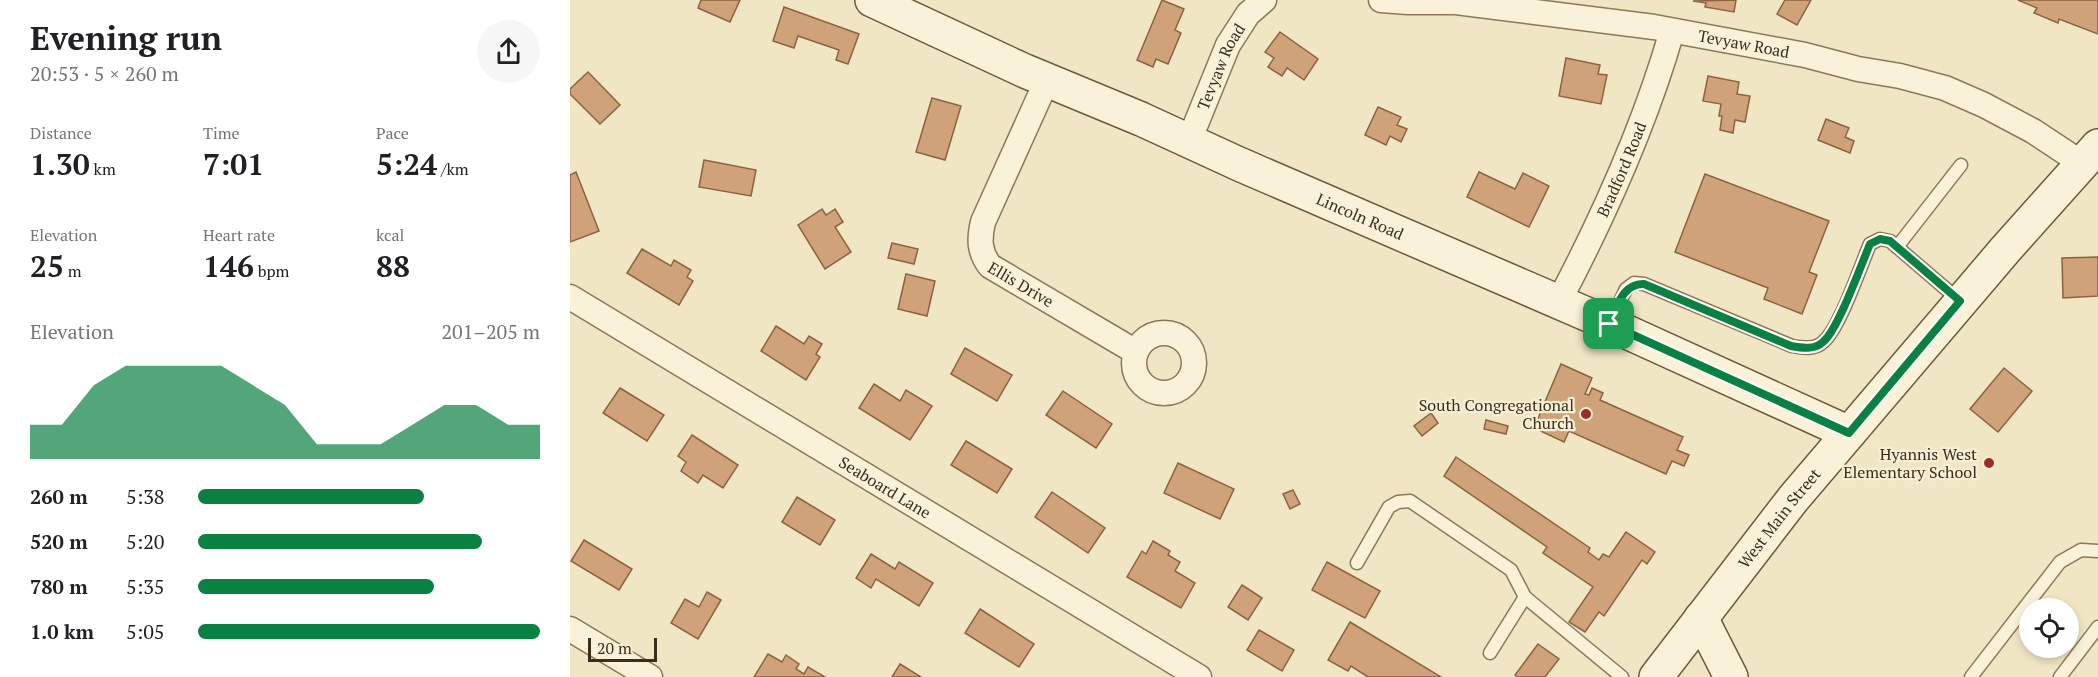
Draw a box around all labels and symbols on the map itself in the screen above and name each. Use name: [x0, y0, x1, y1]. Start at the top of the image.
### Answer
street label: Tevyaw Road: [1192, 19, 1250, 113]
street label: Tevyaw Road: [1696, 24, 1792, 63]
street label: Bradford Road: [1591, 118, 1652, 221]
street label: Lincoln Road: [1313, 188, 1407, 245]
street label: Ellis Drive: [984, 256, 1058, 312]
pin: [1583, 298, 1634, 349]
place label: South Congregational Church: [1419, 394, 1575, 434]
marker: South Congregational Church: [1579, 407, 1593, 421]
place label: Hyannis West Elementary School: [1843, 443, 1977, 483]
street label: Seaboard Lane: [835, 451, 935, 524]
marker: Hyannis West Elementary School: [1982, 456, 1996, 470]
street label: West Main Street: [1733, 463, 1826, 573]
scale bar: [588, 635, 657, 662]

